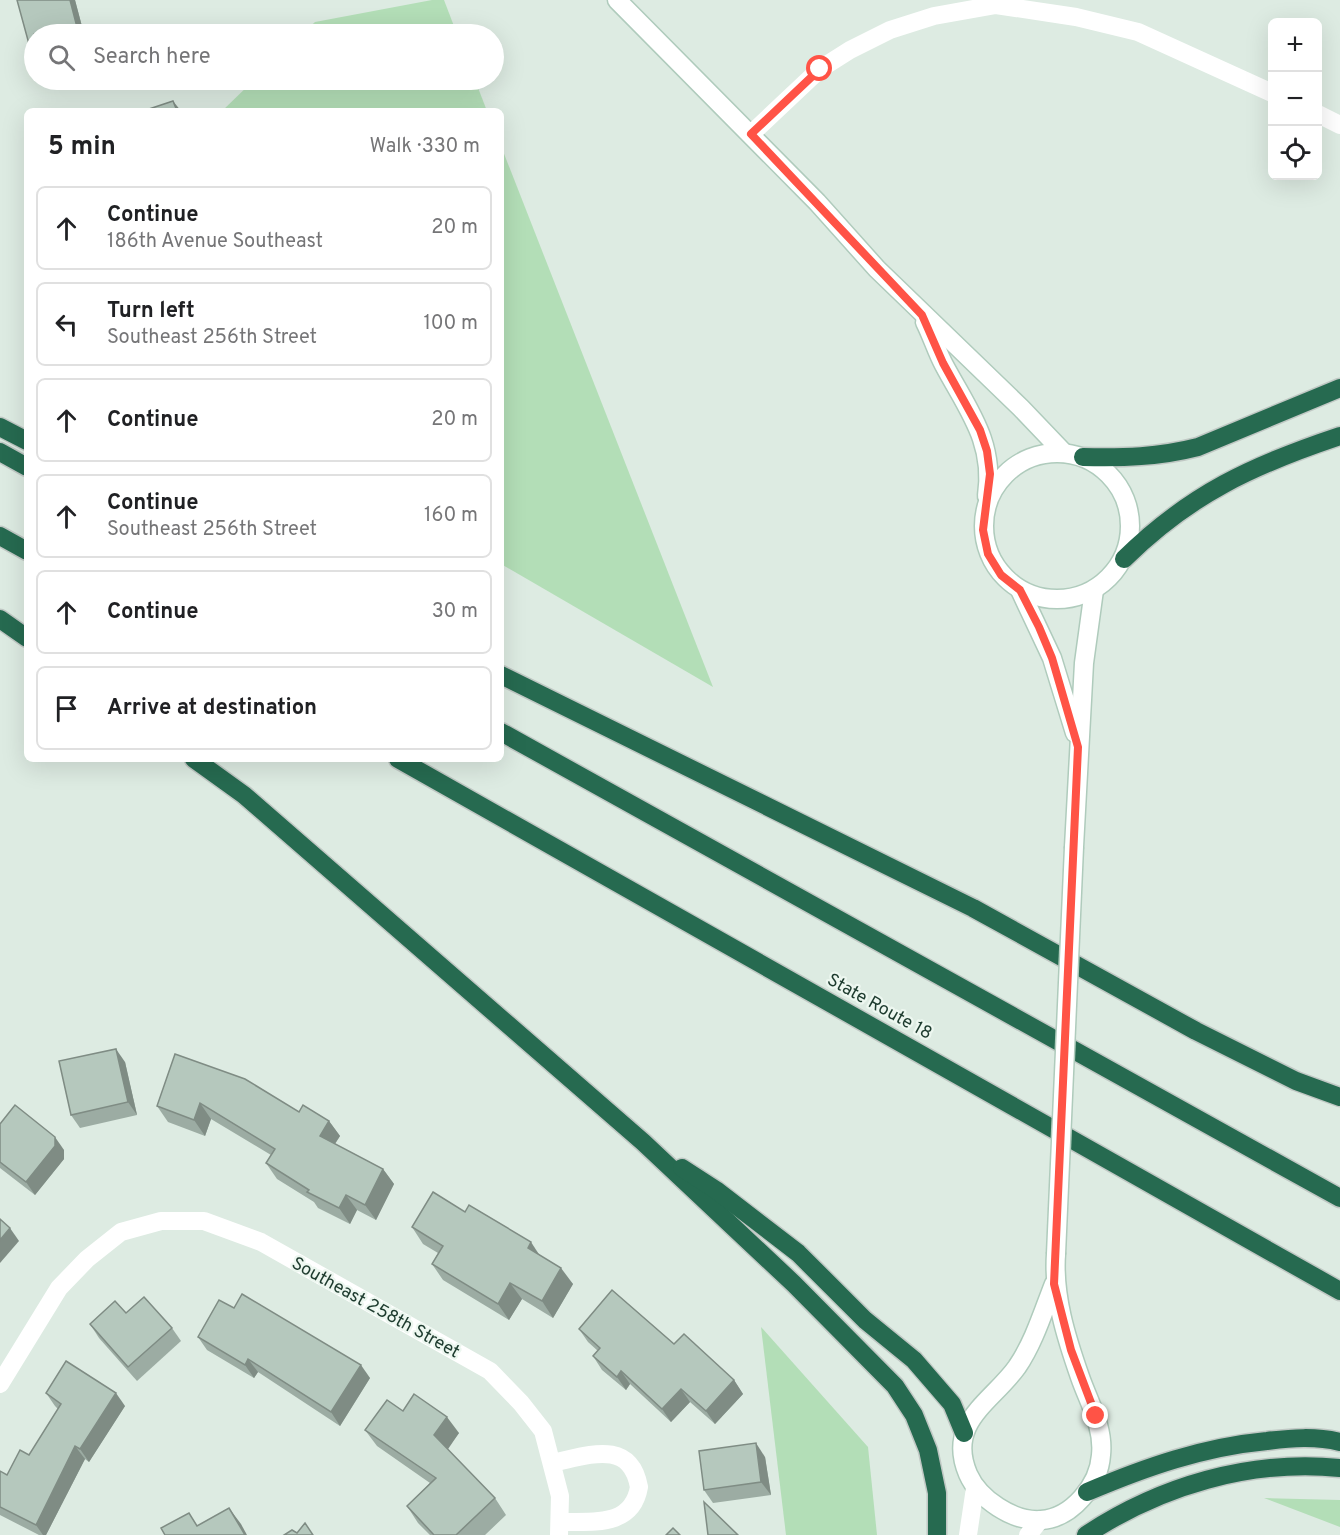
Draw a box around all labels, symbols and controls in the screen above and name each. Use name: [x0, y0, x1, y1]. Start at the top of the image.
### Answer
map controls: [1268, 18, 1322, 180]
button: +: [1268, 18, 1322, 72]
search box: [24, 24, 504, 90]
icon: search: [45, 41, 78, 74]
text: Search here: [93, 44, 211, 71]
route start: [806, 55, 832, 81]
button: −: [1268, 72, 1322, 126]
button: locate: [1268, 126, 1322, 180]
text: 5 min: [48, 131, 116, 164]
text: Walk · 330 m: [370, 134, 480, 160]
text: Continue: [107, 202, 198, 229]
icon: ahead: [50, 212, 83, 245]
text: 20 m: [431, 215, 478, 241]
text: 186th Avenue Southeast: [107, 229, 323, 255]
text: Turn left: [107, 298, 195, 325]
icon: left: [50, 308, 83, 341]
text: 100 m: [423, 311, 478, 337]
text: Southeast 256th Street: [107, 325, 317, 351]
icon: ahead: [50, 404, 83, 437]
text: Continue: [107, 407, 198, 434]
text: 20 m: [431, 407, 478, 433]
text: Continue: [107, 490, 198, 517]
icon: ahead: [50, 500, 83, 533]
text: 160 m: [424, 503, 478, 529]
text: Southeast 256th Street: [107, 517, 317, 543]
icon: ahead: [50, 596, 83, 629]
text: Continue: [107, 599, 198, 626]
text: 30 m: [432, 599, 478, 625]
icon: arrive: [50, 692, 83, 725]
text: Arrive at destination: [107, 695, 317, 722]
street label: State Route 18: [823, 969, 936, 1046]
street label: Southeast 258th Street: [287, 1252, 464, 1364]
route end: [1082, 1402, 1108, 1428]

